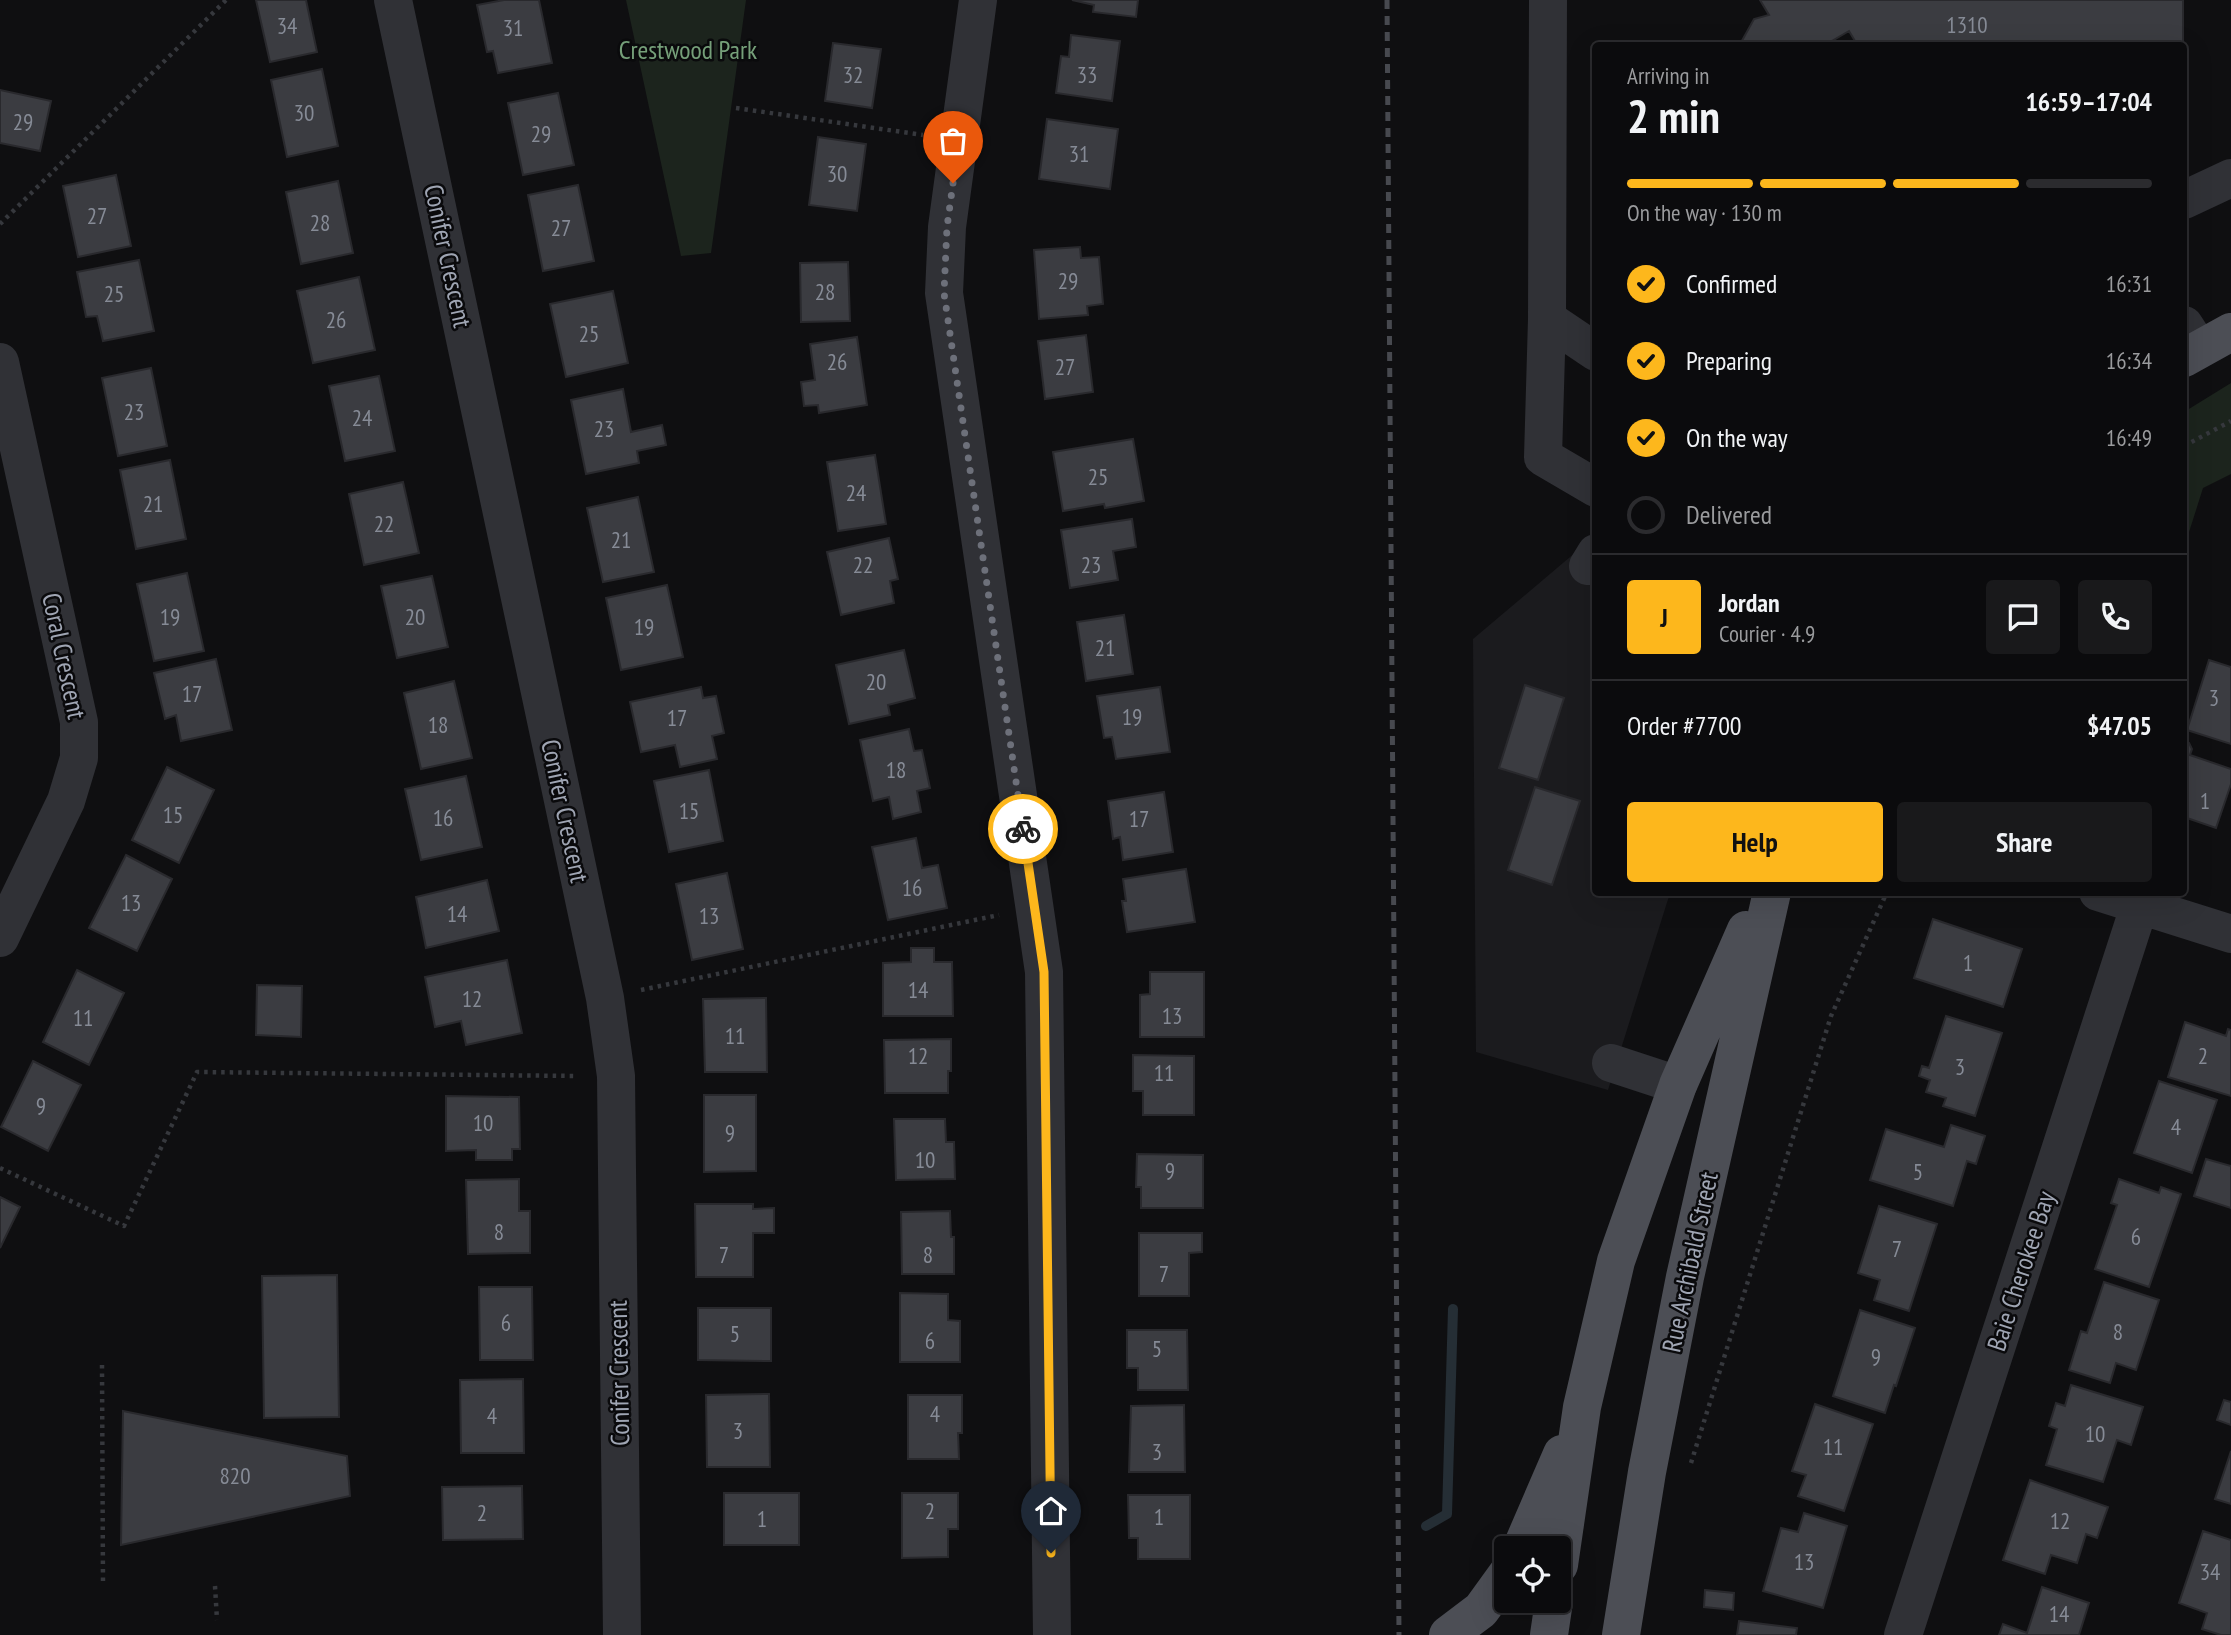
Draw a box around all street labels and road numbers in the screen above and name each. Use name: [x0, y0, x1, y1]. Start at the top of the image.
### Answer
street label: Conifer Crescent: [417, 181, 480, 331]
street label: Coral Crescent: [35, 590, 94, 722]
street label: Conifer Crescent: [534, 736, 597, 886]
street label: Rue Archibald Street: [1654, 1169, 1725, 1355]
street label: Baie Cherokee Bay: [1979, 1187, 2062, 1355]
street label: Conifer Crescent: [601, 1300, 636, 1446]

